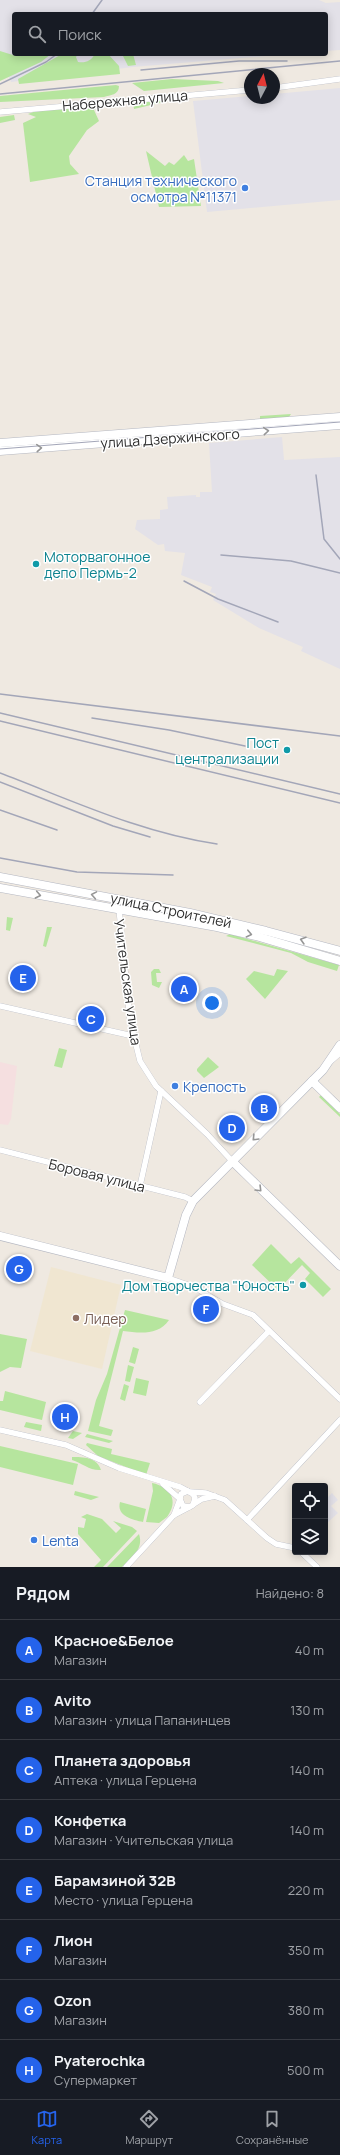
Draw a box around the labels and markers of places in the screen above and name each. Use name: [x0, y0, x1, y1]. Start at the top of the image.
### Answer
place label: Станция технического осмотра №11371: [85, 171, 237, 206]
marker: Станция технического осмотра №11371: [240, 183, 250, 193]
place label: Моторвагонное депо Пермь-2: [44, 547, 150, 582]
marker: Моторвагонное депо Пермь-2: [31, 559, 41, 569]
place label: Пост централизации: [175, 733, 279, 768]
marker: Пост централизации: [282, 745, 292, 755]
pin: E: [10, 963, 36, 993]
pin: A: [171, 974, 197, 1004]
pin: C: [78, 1004, 104, 1034]
place label: Крепость: [183, 1077, 246, 1096]
marker: Крепость: [170, 1081, 180, 1091]
pin: B: [251, 1093, 277, 1123]
pin: D: [219, 1113, 245, 1143]
pin: G: [6, 1254, 32, 1284]
place label: Дом творчества "Юность": [122, 1276, 295, 1295]
marker: Дом творчества "Юность": [298, 1280, 308, 1290]
pin: F: [193, 1294, 219, 1324]
place label: Лидер: [84, 1309, 127, 1328]
marker: Лидер: [71, 1313, 81, 1323]
pin: H: [52, 1402, 78, 1432]
place label: Lenta: [42, 1531, 79, 1550]
marker: Lenta: [29, 1535, 39, 1545]

